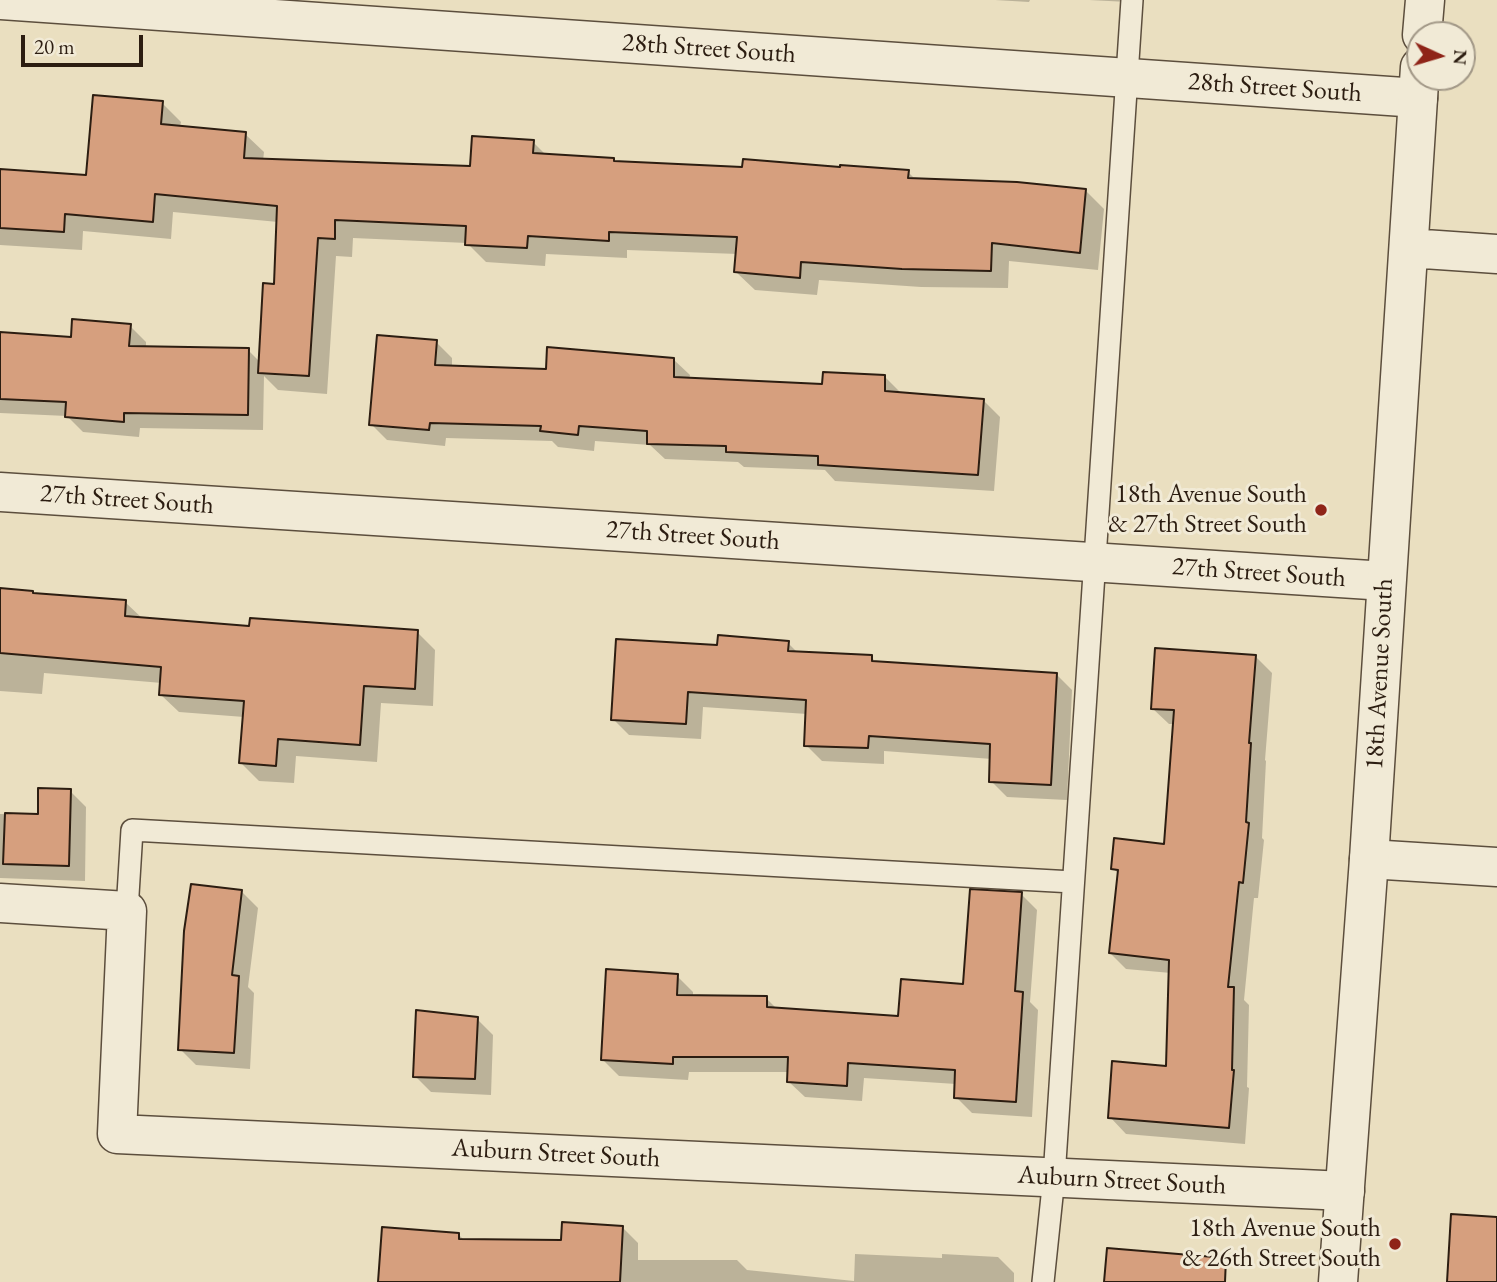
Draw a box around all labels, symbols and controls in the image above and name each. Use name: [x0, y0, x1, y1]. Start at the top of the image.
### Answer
scale bar: [24, 21, 147, 65]
north arrow: [1406, 21, 1476, 91]
street label: 28th Street South: [621, 27, 797, 71]
text: 20 m: [34, 33, 75, 60]
text: N: [1447, 49, 1473, 66]
street label: 28th Street South: [1187, 66, 1363, 110]
street label: 27th Street South: [39, 478, 215, 522]
place label: 18th Avenue South & 27th Street South: [1108, 479, 1307, 540]
marker: 18th Avenue South & 27th Street South: [1313, 502, 1329, 518]
street label: 27th Street South: [605, 514, 781, 558]
street label: 27th Street South: [1171, 551, 1347, 595]
street label: 18th Avenue South: [1359, 577, 1401, 771]
street label: Auburn Street South: [451, 1133, 661, 1175]
street label: Auburn Street South: [1017, 1160, 1227, 1202]
place label: 18th Avenue South & 26th Street South: [1182, 1213, 1381, 1274]
marker: 18th Avenue South & 26th Street South: [1387, 1236, 1403, 1252]

